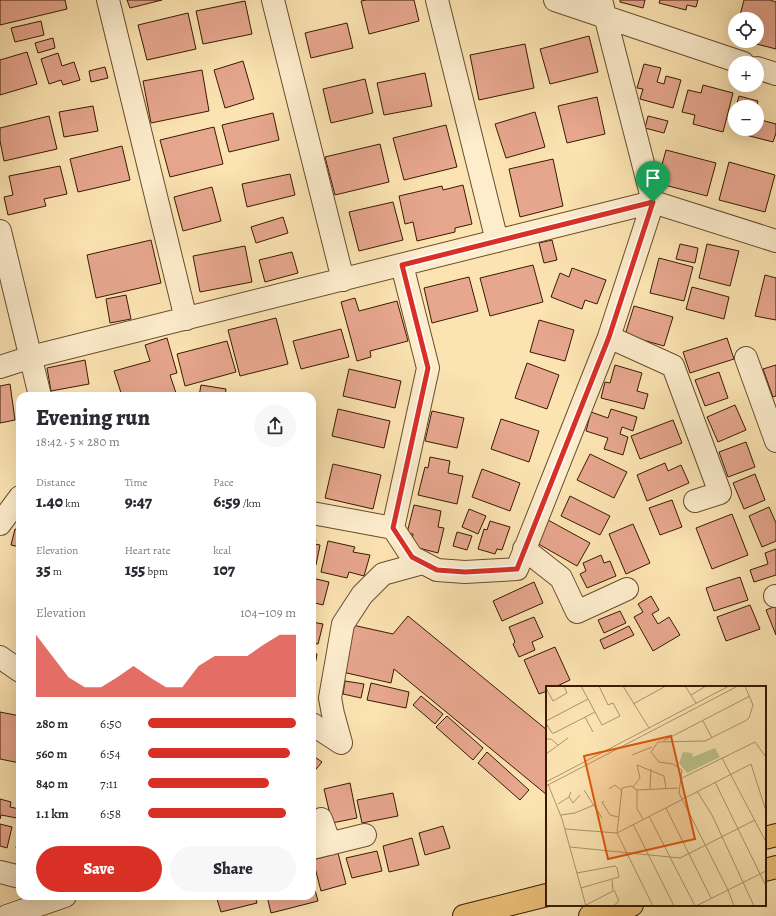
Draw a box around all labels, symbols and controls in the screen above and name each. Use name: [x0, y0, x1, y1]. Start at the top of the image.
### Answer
map controls: [728, 12, 764, 136]
button: locate: [728, 12, 764, 48]
button: +: [728, 56, 764, 92]
button: −: [728, 100, 764, 136]
pin: [636, 161, 670, 202]
icon: arrive: [642, 167, 664, 189]
text: Evening run: [36, 403, 150, 433]
button: share: [254, 405, 296, 447]
text: 18:42 · 5 × 280 m: [36, 433, 120, 450]
text: Distance: [36, 475, 75, 490]
text: Time: [125, 475, 148, 490]
text: Pace: [213, 475, 234, 490]
text: 1.40: [36, 490, 63, 513]
text: 9:47: [125, 490, 152, 513]
text: 6:59: [213, 490, 241, 513]
text: km: [63, 496, 80, 511]
text: /km: [241, 496, 261, 511]
text: Elevation: [36, 543, 78, 558]
text: Heart rate: [125, 543, 171, 558]
text: kcal: [213, 543, 231, 558]
text: 35: [36, 558, 51, 581]
text: 155: [125, 558, 145, 581]
text: 107: [213, 558, 235, 581]
text: m: [51, 564, 62, 579]
text: bpm: [145, 564, 168, 579]
text: Elevation: [36, 604, 86, 621]
text: 104–109 m: [240, 604, 296, 621]
inset map: [546, 686, 766, 906]
text: 280 m: [36, 715, 68, 732]
text: 6:50: [100, 715, 122, 732]
text: 560 m: [36, 745, 67, 762]
text: 6:54: [100, 745, 121, 762]
text: 840 m: [36, 775, 68, 792]
text: 7:11: [100, 775, 117, 792]
text: 1.1 km: [36, 805, 69, 822]
text: 6:58: [100, 805, 121, 822]
button: Save: [36, 846, 162, 892]
button: Share: [170, 846, 296, 892]

